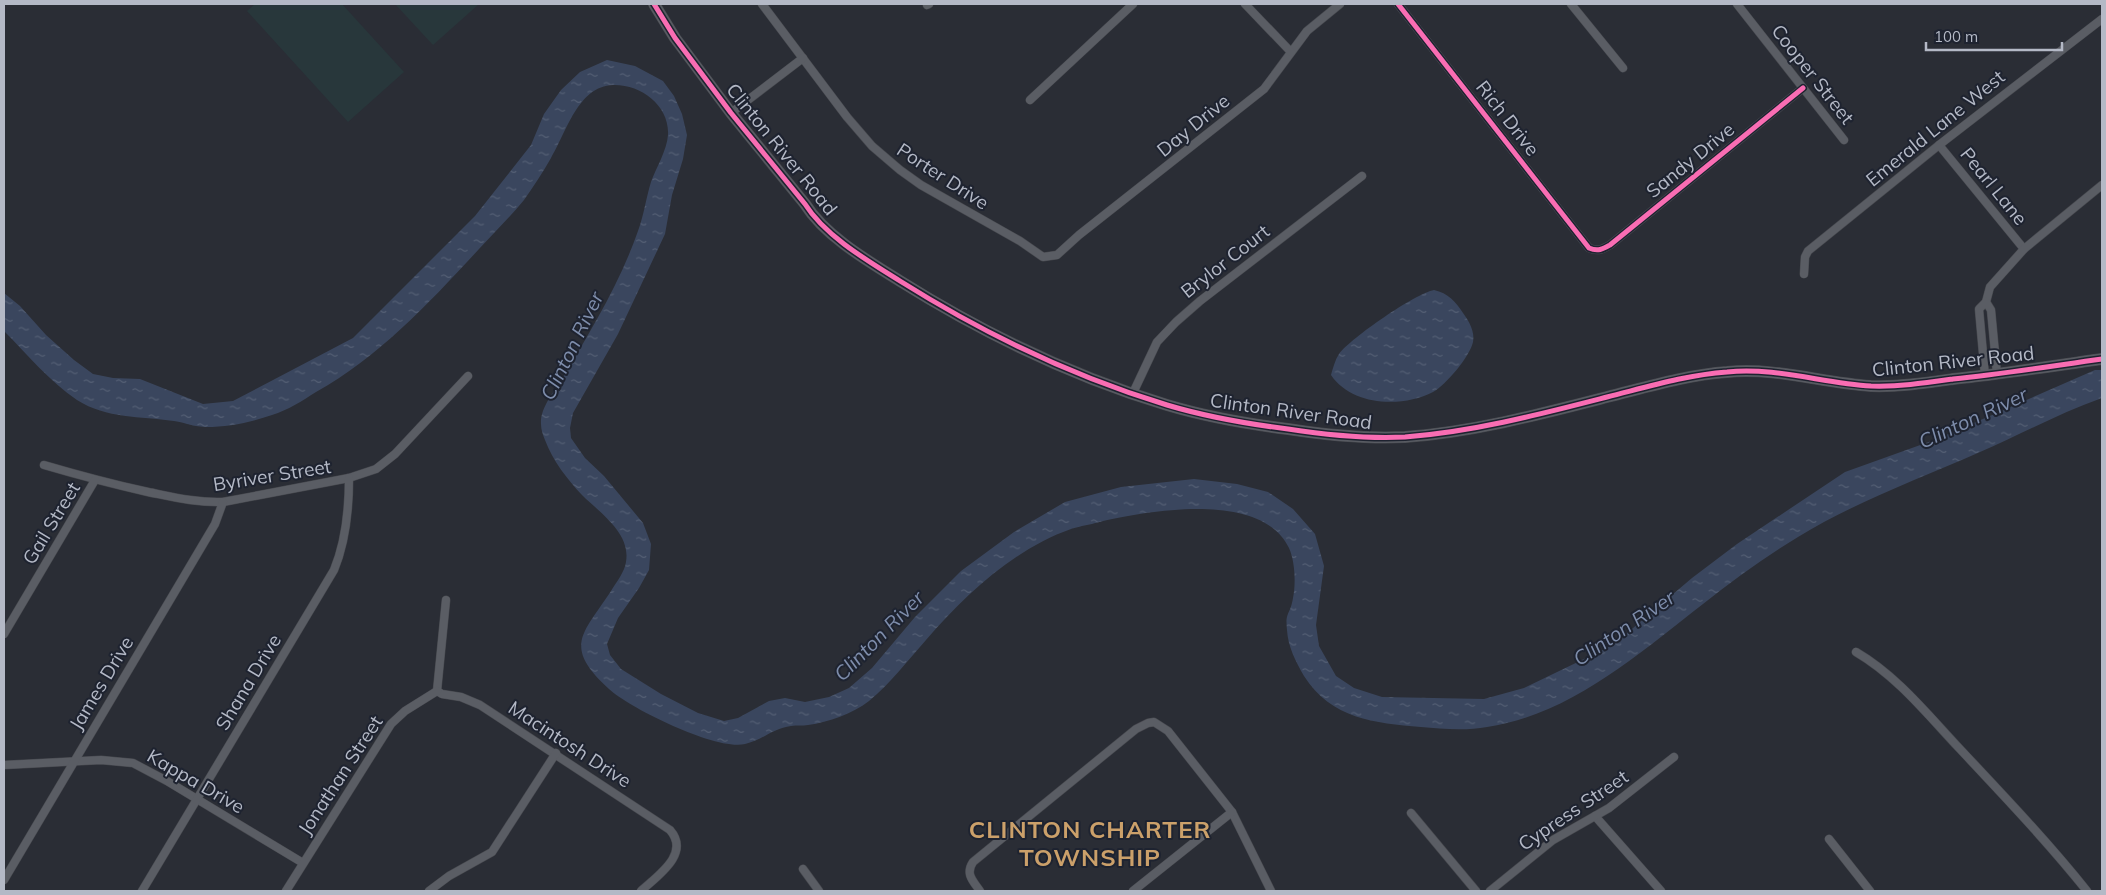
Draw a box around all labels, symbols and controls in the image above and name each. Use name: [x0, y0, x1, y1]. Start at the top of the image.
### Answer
street label: Cooper Street: [1767, 19, 1860, 129]
scale bar: [1926, 20, 2062, 52]
text: 100 m: [1934, 27, 1978, 46]
street label: Emerald Lane West: [1861, 64, 2010, 191]
street label: Rich Drive: [1471, 76, 1545, 160]
street label: Clinton River Road: [721, 78, 843, 220]
street label: Day Drive: [1152, 88, 1234, 162]
street label: Sandy Drive: [1641, 117, 1739, 203]
street label: Porter Drive: [892, 137, 994, 215]
street label: Pearl Lane: [1955, 142, 2033, 230]
street label: Brylor Court: [1176, 219, 1274, 303]
water label: Clinton River: [535, 287, 609, 404]
street label: Clinton River Road: [1871, 341, 2035, 381]
water label: Clinton River: [1914, 381, 2032, 454]
street label: Clinton River Road: [1209, 388, 1373, 434]
street label: Byriver Street: [211, 454, 333, 496]
street label: Gail Street: [17, 477, 85, 569]
water label: Clinton River: [1568, 584, 1680, 671]
water label: Clinton River: [828, 585, 930, 686]
street label: Shana Drive: [210, 630, 286, 734]
street label: James Drive: [64, 632, 138, 734]
street label: Macintosh Drive: [504, 695, 636, 793]
street label: Jonathan Street: [293, 711, 388, 839]
street label: Kappa Drive: [143, 743, 249, 819]
street label: Cypress Street: [1513, 764, 1633, 856]
district label: CLINTON CHARTER TOWNSHIP: [969, 814, 1211, 872]

